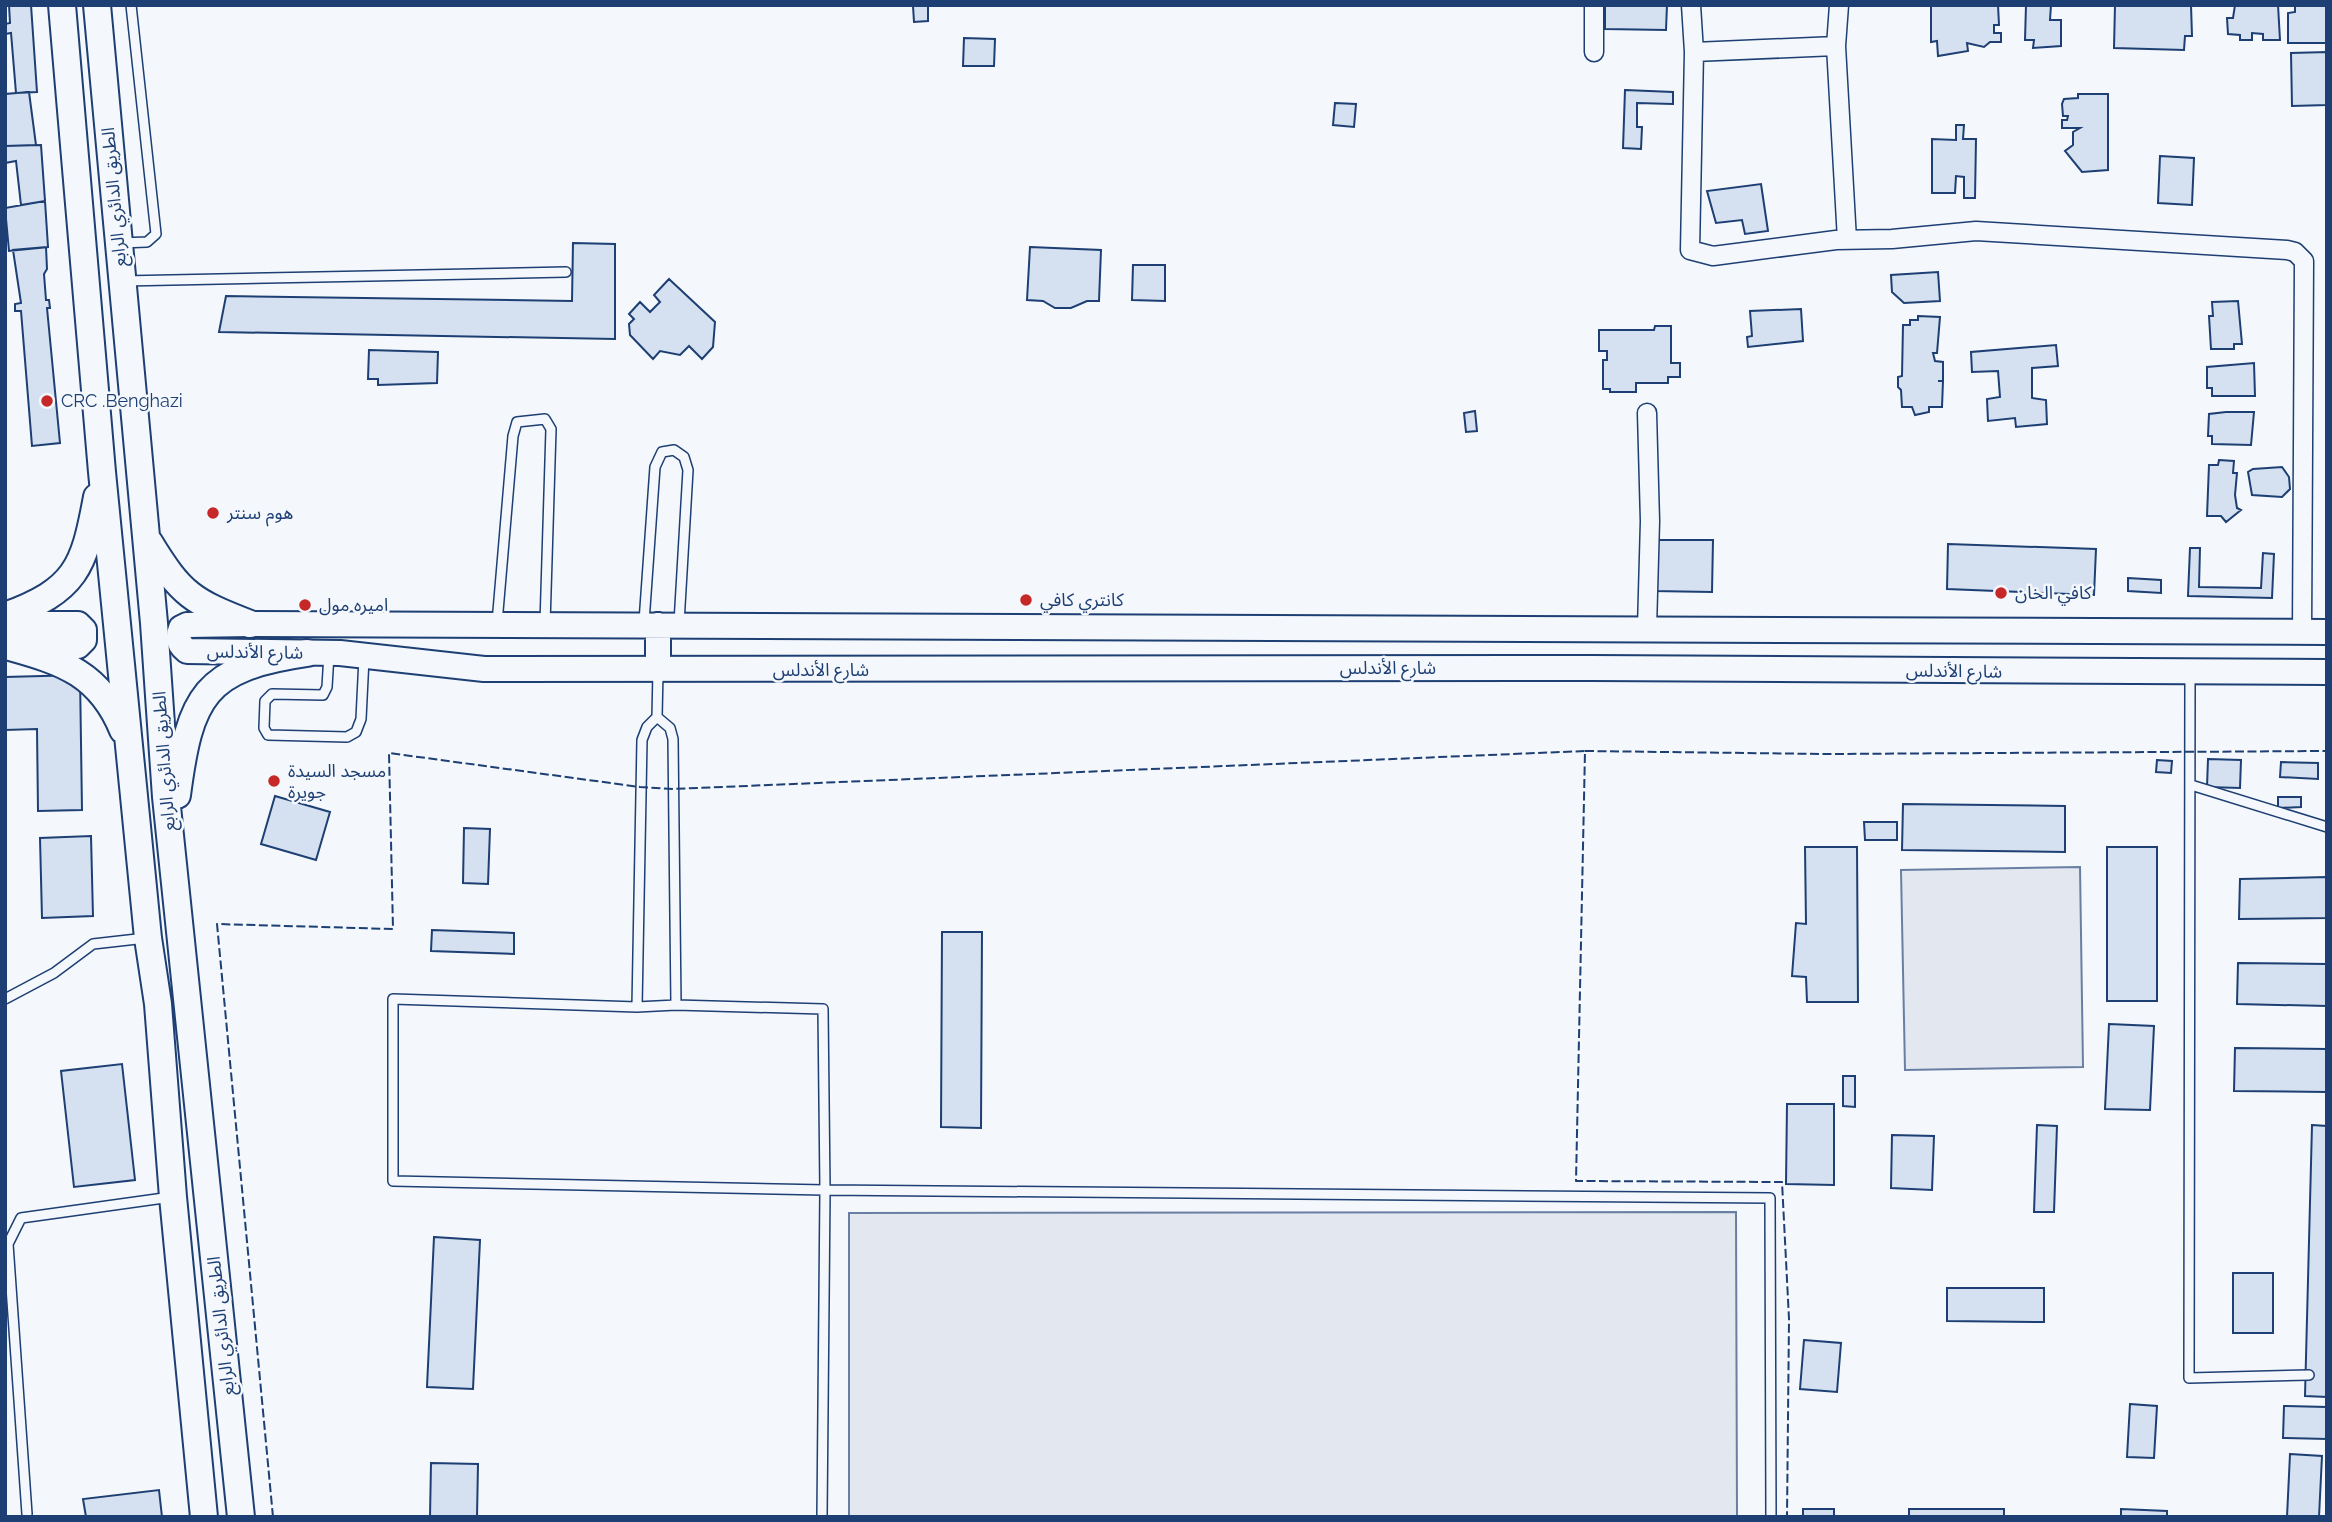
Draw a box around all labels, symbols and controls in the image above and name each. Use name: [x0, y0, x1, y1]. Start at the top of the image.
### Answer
street label: الطريق الدائري الرابع: [97, 126, 134, 268]
place label: CRC .Benghazi: [61, 390, 183, 411]
marker: CRC .Benghazi: [39, 393, 55, 409]
place label: هوم سنتر: [226, 502, 293, 527]
marker: هوم سنتر: [205, 505, 221, 521]
place label: كافي الخان: [2015, 582, 2092, 606]
marker: كافي الخان: [1993, 585, 2009, 601]
place label: كانتري كافي: [1040, 589, 1124, 613]
marker: كانتري كافي: [1018, 592, 1034, 608]
place label: اميره مول: [319, 594, 388, 616]
marker: اميره مول: [297, 597, 313, 613]
street label: شارع الأندلس: [207, 640, 303, 667]
street label: شارع الأندلس: [1340, 657, 1436, 682]
street label: شارع الأندلس: [773, 659, 869, 684]
street label: شارع الأندلس: [1906, 659, 2002, 686]
street label: الطريق الدائري الرابع: [148, 690, 183, 832]
place label: مسجد السيدة جويرة: [288, 760, 386, 803]
marker: مسجد السيدة جويرة: [266, 773, 282, 789]
street label: الطريق الدائري الرابع: [203, 1255, 242, 1397]

